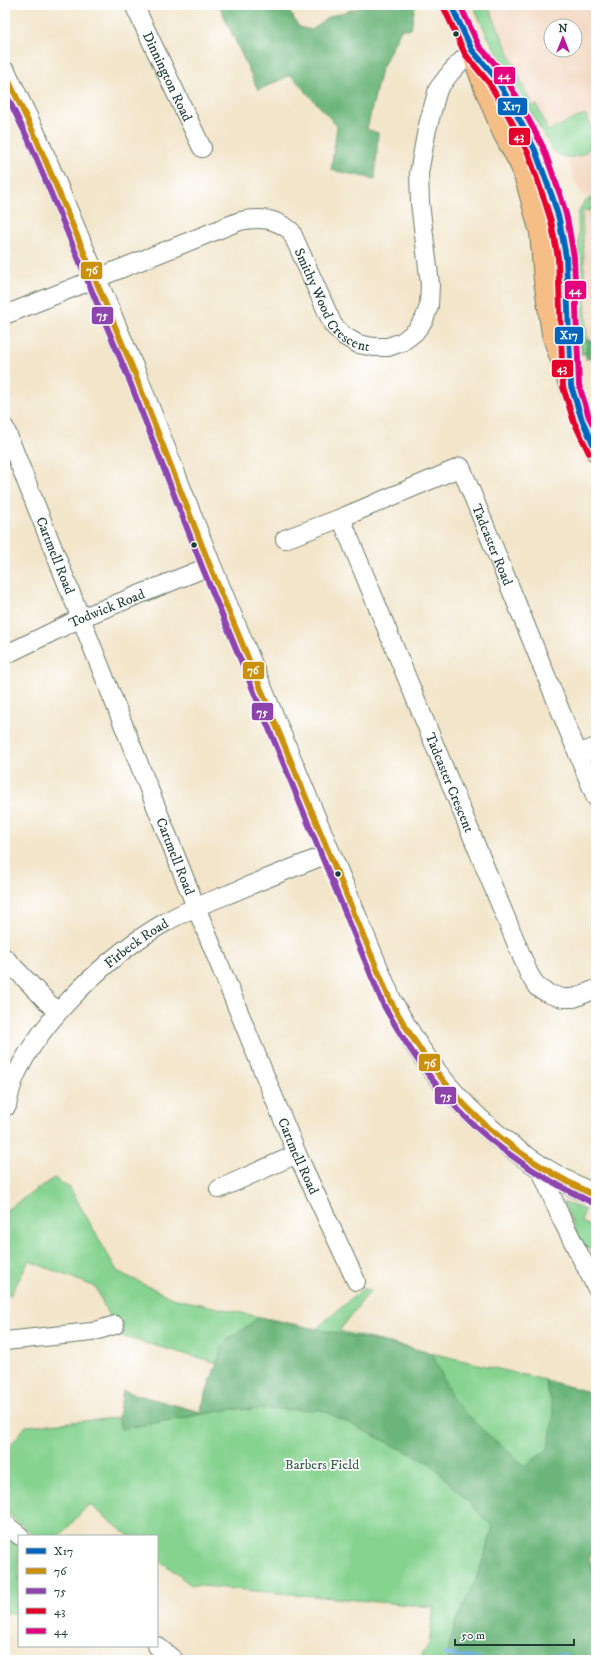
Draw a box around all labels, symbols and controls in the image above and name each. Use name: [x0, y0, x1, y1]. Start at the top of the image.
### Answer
north arrow: [543, 18, 583, 58]
text: N: [558, 22, 568, 36]
street label: Dinnington Road: [138, 29, 196, 124]
unlabelled marker: [451, 29, 461, 39]
line badge: 44: [493, 66, 516, 85]
text: 44: [497, 69, 511, 83]
line badge: X17: [497, 97, 528, 116]
text: X17: [503, 100, 521, 114]
line badge: 43: [508, 127, 531, 146]
text: 43: [513, 130, 524, 144]
street label: Smithy Wood Crescent: [290, 245, 372, 356]
line badge: 76: [80, 261, 103, 280]
text: 76: [86, 264, 99, 278]
line badge: 44: [564, 280, 587, 300]
text: 44: [568, 284, 582, 298]
line badge: 75: [91, 306, 114, 325]
text: 75: [96, 309, 108, 323]
line badge: X17: [554, 326, 584, 345]
text: X17: [560, 329, 578, 343]
line badge: 43: [551, 359, 574, 378]
text: 43: [556, 362, 567, 376]
street label: Tadcaster Road: [467, 502, 516, 588]
street label: Cartmell Road: [31, 514, 78, 597]
unlabelled marker: [189, 540, 199, 550]
street label: Todwick Road: [66, 585, 148, 633]
line badge: 76: [242, 661, 265, 680]
text: 76: [247, 664, 260, 678]
line badge: 75: [251, 702, 274, 721]
text: 75: [256, 706, 268, 720]
street label: Tadcaster Crescent: [421, 730, 478, 836]
street label: Cartmell Road: [151, 815, 198, 898]
unlabelled marker: [333, 869, 343, 879]
street label: Firbeck Road: [101, 915, 172, 973]
line badge: 76: [418, 1053, 441, 1072]
text: 76: [424, 1057, 437, 1071]
line badge: 75: [434, 1086, 457, 1105]
text: 75: [440, 1090, 452, 1104]
street label: Cartmell Road: [273, 1115, 323, 1198]
park label: Barbers Field: [285, 1456, 359, 1474]
legend: [18, 1535, 158, 1647]
text: X17: [54, 1544, 73, 1559]
text: 76: [54, 1564, 67, 1579]
text: 75: [54, 1584, 66, 1599]
text: 43: [54, 1604, 65, 1619]
scale bar: [455, 1621, 574, 1647]
text: 44: [54, 1624, 69, 1639]
text: 50 m: [461, 1628, 485, 1643]

